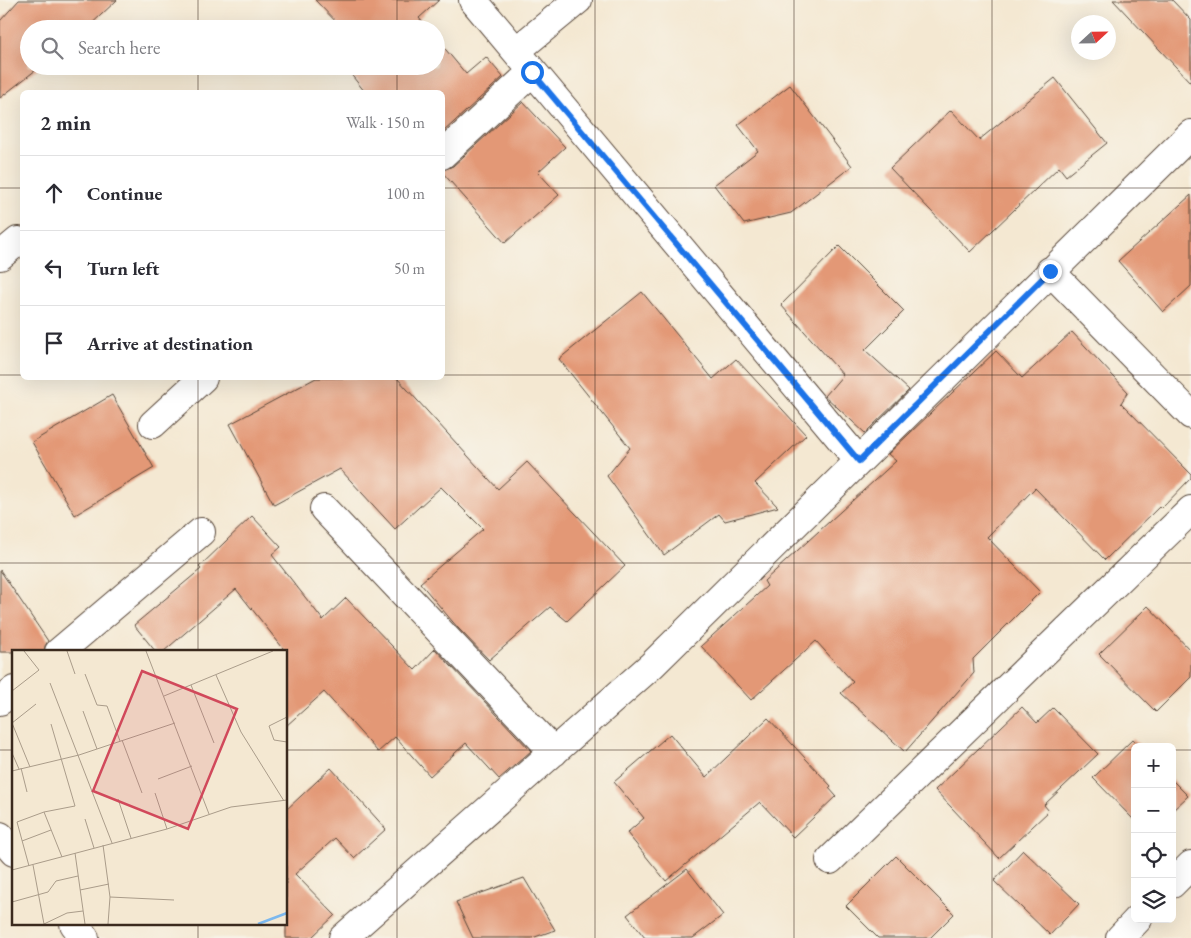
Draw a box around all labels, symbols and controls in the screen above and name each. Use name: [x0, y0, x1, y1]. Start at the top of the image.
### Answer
north arrow: [1071, 15, 1116, 60]
search box: [20, 20, 445, 75]
icon: search: [38, 34, 66, 62]
text: Search here: [78, 35, 160, 60]
route start: [521, 61, 544, 84]
text: 2 min: [40, 109, 91, 136]
text: Walk · 150 m: [346, 112, 425, 133]
icon: ahead: [40, 179, 68, 207]
text: Continue: [87, 181, 162, 206]
text: 100 m: [386, 183, 425, 204]
icon: left: [40, 254, 68, 282]
text: Turn left: [87, 256, 159, 281]
text: 50 m: [394, 258, 425, 279]
route end: [1039, 260, 1062, 283]
icon: arrive: [40, 329, 68, 357]
text: Arrive at destination: [87, 331, 253, 356]
inset map: [12, 650, 288, 926]
map controls: [1131, 743, 1176, 923]
button: +: [1131, 743, 1176, 788]
button: −: [1131, 788, 1176, 833]
button: locate: [1131, 833, 1176, 878]
button: layers: [1131, 878, 1176, 923]

